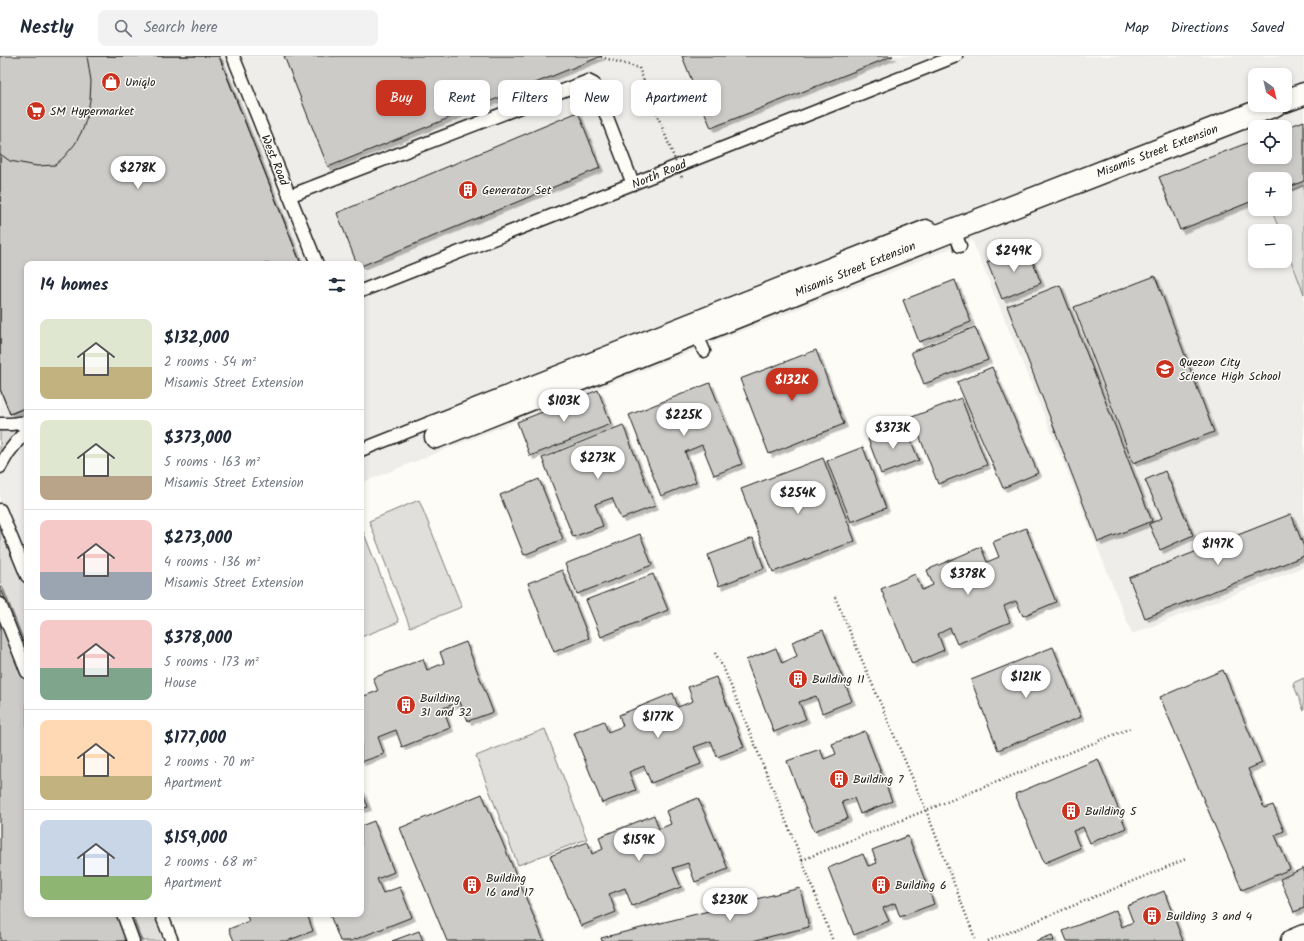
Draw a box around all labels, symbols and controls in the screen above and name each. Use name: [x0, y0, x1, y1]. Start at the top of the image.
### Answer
search box: [98, 10, 378, 46]
text: Nestly: [20, 13, 74, 43]
text: Search here: [144, 16, 218, 40]
icon: search: [112, 17, 134, 39]
text: Map: [1124, 17, 1149, 39]
text: Directions: [1171, 17, 1229, 39]
text: Saved: [1251, 17, 1284, 39]
north arrow: [1248, 68, 1292, 112]
map controls: [1248, 68, 1292, 268]
shop icon: Uniqlo: [100, 71, 122, 93]
place label: Uniqlo: [125, 73, 156, 92]
chip: Buy: [376, 80, 426, 116]
chip: Rent: [434, 80, 490, 116]
chip: Filters: [498, 80, 562, 116]
chip: New: [570, 80, 623, 116]
chip: Apartment: [631, 80, 721, 116]
supermarket icon: SM Hypermarket: [25, 100, 47, 122]
place label: SM Hypermarket: [50, 102, 135, 121]
street label: Misamis Street Extension: [1094, 119, 1221, 183]
button: locate: [1248, 120, 1292, 164]
street label: West Road: [256, 132, 294, 189]
street label: North Road: [629, 155, 690, 194]
pin: $278K: [110, 156, 166, 190]
text: $278K: [120, 158, 156, 179]
button: +: [1248, 172, 1292, 216]
building icon: Generator Set: [457, 179, 479, 201]
place label: Generator Set: [482, 181, 552, 200]
button: −: [1248, 224, 1292, 268]
street label: Misamis Street Extension: [792, 236, 919, 302]
pin: $249K: [986, 239, 1042, 273]
text: $249K: [996, 241, 1032, 262]
text: 14 homes: [40, 272, 108, 299]
icon: filters: [326, 274, 348, 296]
text: $132,000: [164, 325, 229, 352]
icon: home: [72, 335, 120, 383]
text: 2 rooms · 54 m²: [164, 352, 256, 373]
place label: Quezon City Science High School: [1179, 353, 1281, 386]
school or university icon: Quezon City Science High School: [1154, 358, 1176, 380]
pin: $132K: [764, 368, 820, 402]
text: $132K: [775, 370, 809, 391]
text: Misamis Street Extension: [164, 373, 304, 394]
pin: $103K: [536, 389, 592, 423]
text: $103K: [547, 391, 581, 412]
pin: $225K: [656, 403, 712, 437]
text: $225K: [665, 405, 703, 426]
pin: $373K: [865, 416, 921, 450]
text: $373K: [875, 418, 911, 439]
text: $373,000: [164, 425, 231, 452]
icon: home: [72, 436, 120, 484]
pin: $273K: [570, 446, 626, 480]
text: $273K: [580, 448, 616, 469]
text: 5 rooms · 163 m²: [164, 452, 260, 473]
text: Misamis Street Extension: [164, 473, 304, 494]
pin: $254K: [770, 481, 826, 515]
text: $254K: [780, 483, 816, 504]
text: $273,000: [164, 525, 232, 552]
pin: $197K: [1190, 532, 1246, 566]
text: $197K: [1202, 534, 1234, 555]
icon: home: [72, 536, 120, 584]
text: 4 rooms · 136 m²: [164, 552, 260, 573]
pin: $378K: [940, 562, 996, 596]
text: $378K: [950, 564, 986, 585]
text: Misamis Street Extension: [164, 573, 304, 594]
text: $378,000: [164, 625, 232, 652]
icon: home: [72, 636, 120, 684]
text: 5 rooms · 173 m²: [164, 652, 259, 673]
pin: $121K: [998, 665, 1054, 699]
text: $121K: [1011, 667, 1041, 688]
building icon: Building 11: [787, 668, 809, 690]
place label: Building 11: [812, 670, 865, 689]
text: House: [164, 673, 196, 694]
place label: Building 31 and 32: [420, 689, 472, 722]
building icon: Building 31 and 32: [395, 694, 417, 716]
pin: $177K: [630, 705, 686, 739]
text: $177K: [642, 707, 674, 728]
text: $177,000: [164, 725, 226, 752]
icon: home: [72, 736, 120, 784]
text: 2 rooms · 70 m²: [164, 752, 254, 773]
building icon: Building 7: [828, 768, 850, 790]
place label: Building 7: [853, 770, 904, 789]
text: Apartment: [164, 773, 222, 794]
building icon: Building 5: [1060, 800, 1082, 822]
place label: Building 5: [1085, 802, 1138, 821]
text: $159,000: [164, 825, 227, 852]
pin: $159K: [611, 828, 667, 862]
text: $159K: [623, 830, 655, 851]
icon: home: [72, 836, 120, 884]
text: 2 rooms · 68 m²: [164, 852, 257, 873]
place label: Building 16 and 17: [486, 869, 534, 902]
text: Apartment: [164, 873, 222, 894]
building icon: Building 16 and 17: [461, 874, 483, 896]
building icon: Building 6: [870, 874, 892, 896]
place label: Building 6: [895, 876, 947, 895]
pin: $230K: [702, 888, 758, 922]
text: $230K: [712, 890, 748, 911]
building icon: Building 3 and 4: [1141, 905, 1163, 927]
place label: Building 3 and 4: [1166, 907, 1252, 926]

